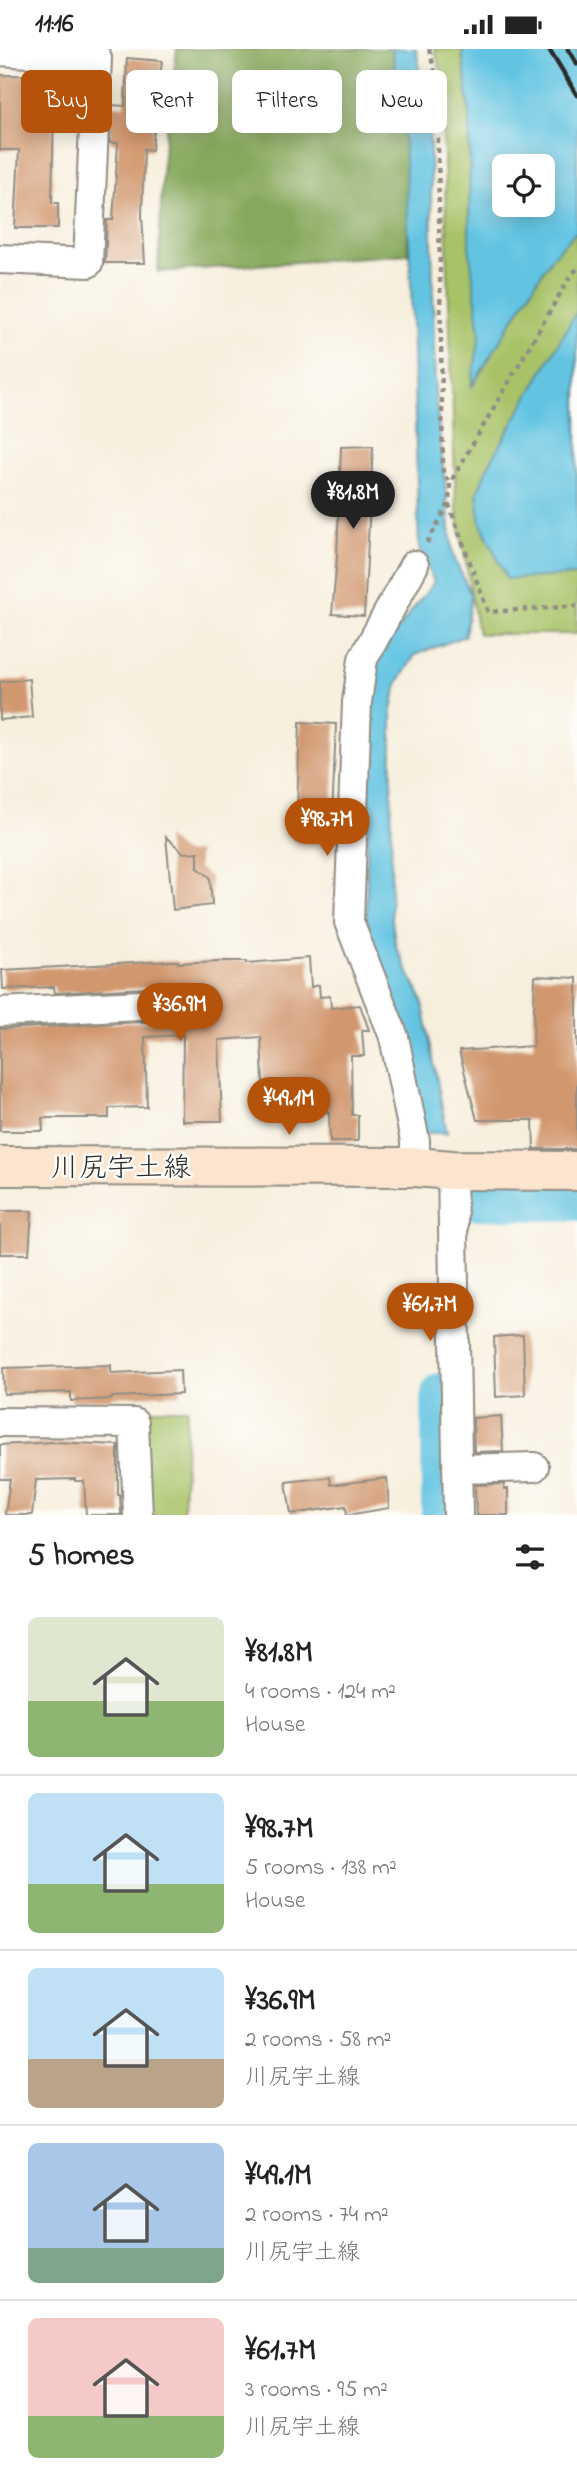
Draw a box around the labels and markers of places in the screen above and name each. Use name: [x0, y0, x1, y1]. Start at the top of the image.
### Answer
pin: ¥81.8M: [296, 471, 410, 531]
pin: ¥98.7M: [270, 799, 384, 858]
pin: ¥36.9M: [123, 983, 237, 1043]
pin: ¥49.1M: [232, 1077, 346, 1137]
pin: ¥61.7M: [373, 1283, 487, 1343]

